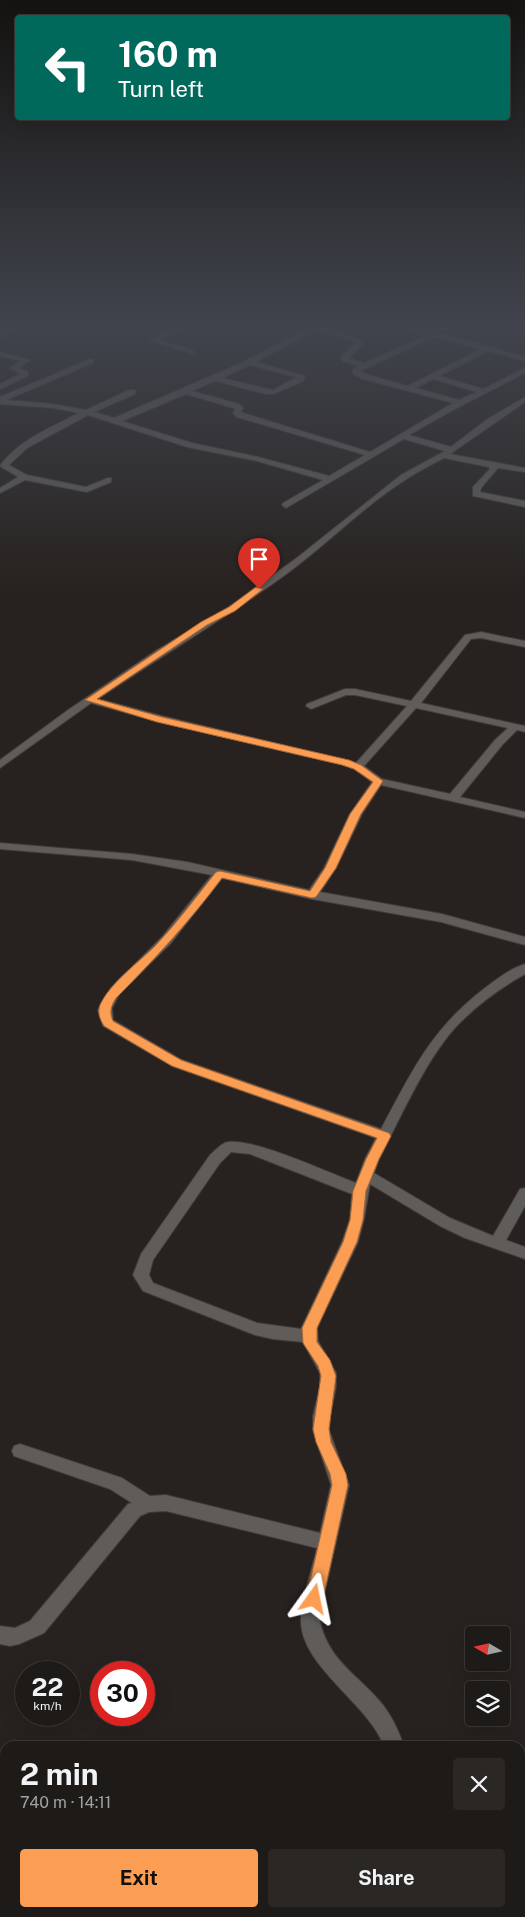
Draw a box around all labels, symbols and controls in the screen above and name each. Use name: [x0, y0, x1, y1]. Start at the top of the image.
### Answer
text: 160 m: [118, 34, 218, 75]
icon: left: [35, 35, 100, 100]
text: Turn left: [118, 76, 204, 102]
pin: [238, 538, 280, 589]
icon: arrive: [245, 545, 273, 573]
position arrow: [287, 1572, 339, 1624]
north arrow: [465, 1626, 510, 1671]
map controls: [465, 1626, 510, 1726]
speed limit sign: 30: [90, 1661, 155, 1726]
text: 22: [32, 1672, 63, 1702]
button: layers: [465, 1681, 510, 1726]
text: km/h: [33, 1699, 62, 1713]
text: 2 min: [20, 1756, 99, 1792]
button: close: [453, 1758, 505, 1810]
text: 740 m · 14:11: [20, 1793, 111, 1812]
button: Exit: [20, 1849, 258, 1907]
button: Share: [268, 1849, 505, 1907]

